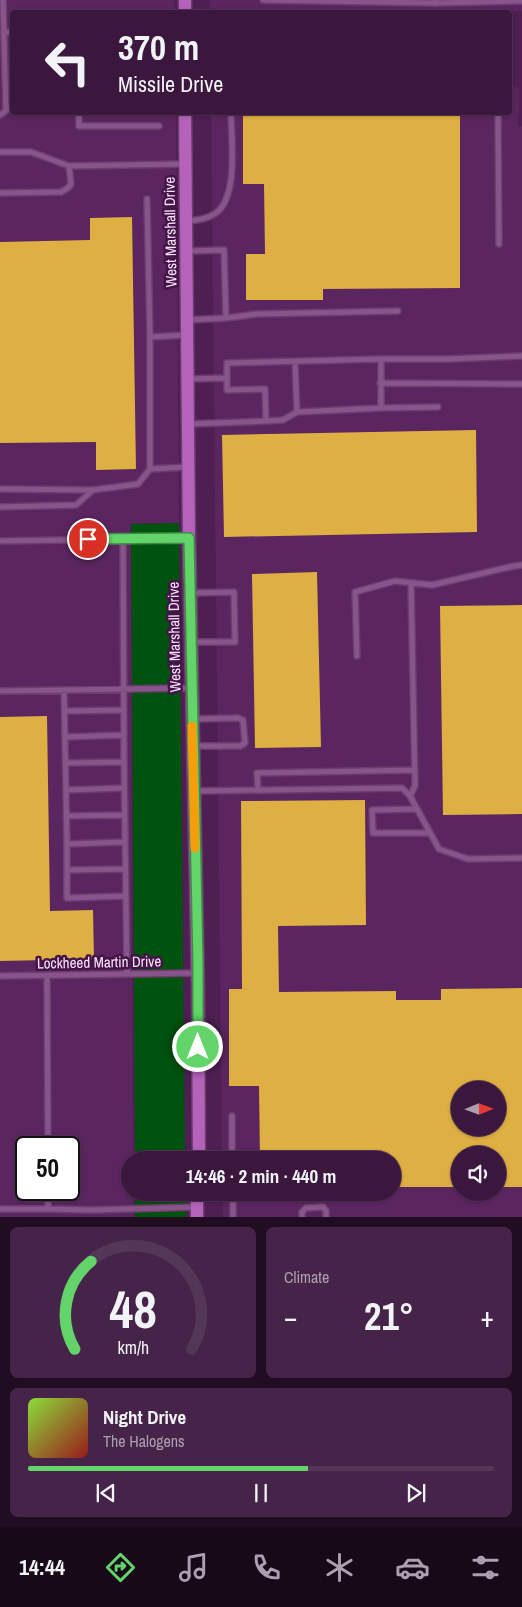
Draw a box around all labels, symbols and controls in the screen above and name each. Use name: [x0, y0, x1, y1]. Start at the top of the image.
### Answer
text: 370 m: [118, 24, 199, 71]
icon: left: [35, 30, 100, 95]
text: Missile Drive: [118, 69, 223, 99]
street label: West Marshall Drive: [159, 176, 181, 287]
pin: [67, 518, 109, 560]
icon: arrive: [74, 525, 102, 553]
street label: West Marshall Drive: [163, 581, 185, 692]
street label: Lockheed Martin Drive: [37, 950, 162, 974]
position arrow: [171, 1020, 223, 1072]
north arrow: [451, 1081, 506, 1136]
map controls: [451, 1081, 506, 1201]
speed limit sign: 50: [15, 1136, 80, 1201]
button: sound: [451, 1146, 506, 1201]
text: 14:46 · 2 min · 440 m: [186, 1163, 336, 1189]
text: Climate: [284, 1266, 329, 1288]
text: 48: [109, 1274, 157, 1344]
text: 21°: [364, 1291, 414, 1342]
text: −: [284, 1298, 297, 1336]
text: +: [481, 1298, 494, 1336]
text: km/h: [117, 1336, 149, 1360]
text: Night Drive: [103, 1404, 186, 1430]
text: The Halogens: [103, 1430, 185, 1452]
icon: previous: [92, 1479, 120, 1507]
icon: pause: [247, 1479, 275, 1507]
icon: next: [402, 1479, 430, 1507]
icon: directions: [103, 1550, 138, 1585]
icon: music: [176, 1550, 211, 1585]
icon: phone: [249, 1550, 284, 1585]
icon: climate: [322, 1550, 357, 1585]
icon: car: [395, 1550, 430, 1585]
icon: filters: [468, 1550, 503, 1585]
text: 14:44: [19, 1552, 65, 1582]

